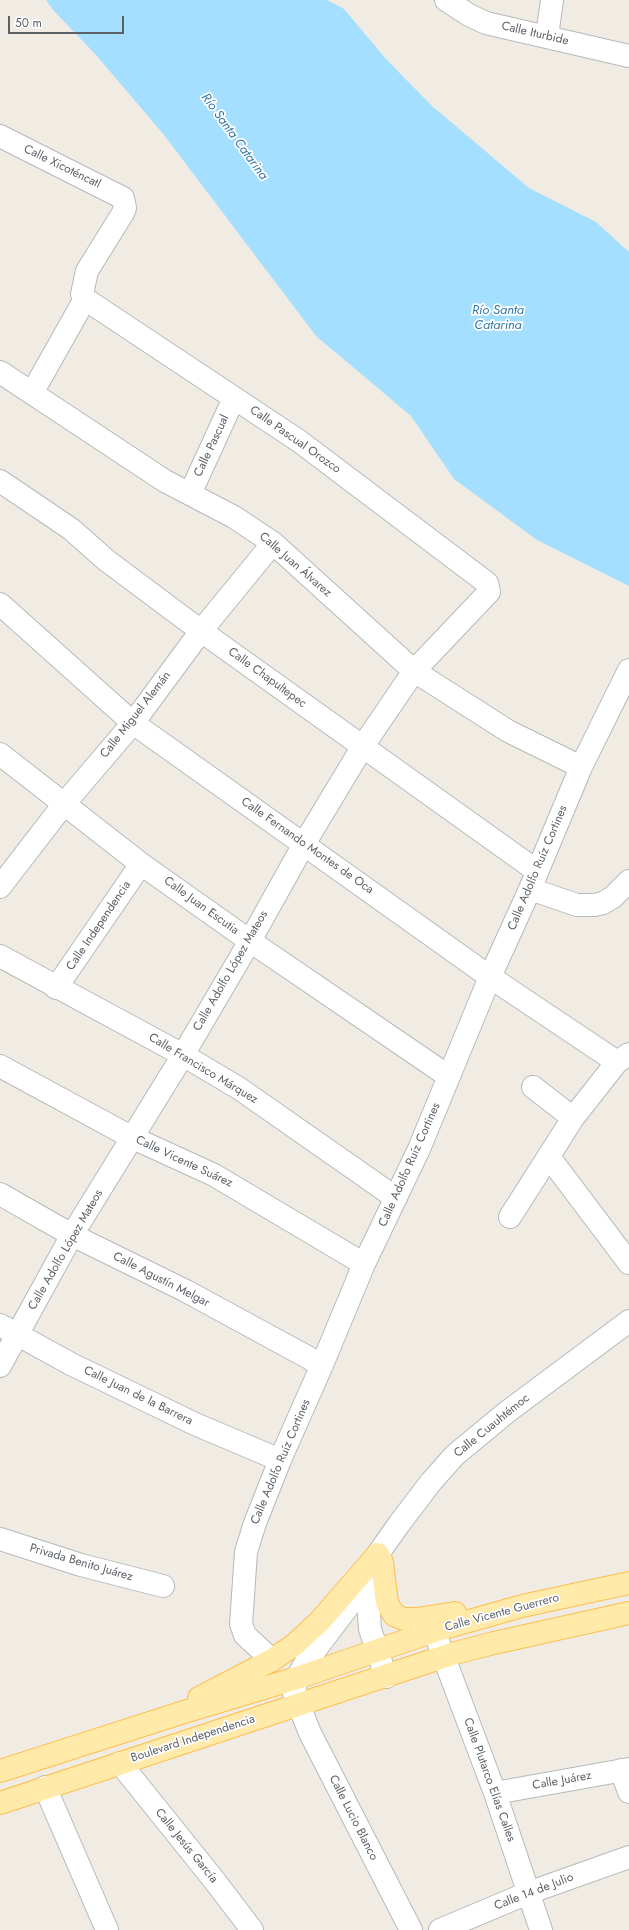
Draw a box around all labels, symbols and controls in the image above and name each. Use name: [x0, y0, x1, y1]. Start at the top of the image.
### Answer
scale bar: [10, 8, 126, 34]
text: 50 m: [15, 14, 42, 32]
street label: Calle Iturbide: [500, 19, 570, 49]
water label: Río Santa Catarina: [197, 91, 271, 183]
street label: Calle Xicoténcatl: [21, 142, 103, 192]
water label: Río Santa Catarina: [472, 303, 524, 334]
street label: Calle Pascual Orozco: [247, 403, 343, 477]
street label: Calle Pascual: [191, 413, 233, 479]
street label: Calle Juan Álvarez: [256, 530, 334, 600]
street label: Calle Chapultepec: [225, 645, 309, 711]
street label: Calle Miguel Alemán: [98, 669, 174, 761]
street label: Calle Fernando Montes de Oca: [238, 795, 376, 897]
street label: Calle Adolfo Ruíz Cortines: [505, 803, 571, 933]
street label: Calle Juan Escutia: [161, 874, 241, 938]
street label: Calle Independencia: [64, 879, 134, 973]
street label: Calle Adolfo López Mateos: [191, 908, 271, 1034]
street label: Calle Francisco Márquez: [146, 1031, 260, 1107]
street label: Calle Adolfo Ruíz Cortines: [376, 1101, 444, 1229]
street label: Calle Vicente Suárez: [133, 1133, 235, 1191]
street label: Calle Adolfo López Mateos: [26, 1187, 106, 1313]
street label: Calle Agustín Melgar: [110, 1249, 212, 1311]
street label: Calle Juan de la Barrera: [81, 1363, 195, 1429]
street label: Calle Cuauhtémoc: [451, 1391, 533, 1461]
street label: Calle Adolfo Ruíz Cortines: [248, 1397, 314, 1527]
street label: Privada Benito Juárez: [28, 1541, 134, 1585]
street label: Calle Vicente Guerrero: [443, 1591, 561, 1635]
street label: Boulevard Independencia: [129, 1712, 257, 1766]
street label: Calle Plutarco Elías Calles: [460, 1716, 518, 1844]
street label: Calle Juárez: [531, 1769, 593, 1793]
street label: Calle Lucio Blanco: [325, 1773, 381, 1863]
street label: Calle Jesús García: [152, 1806, 220, 1886]
street label: Calle 14 de Julio: [492, 1870, 576, 1914]

